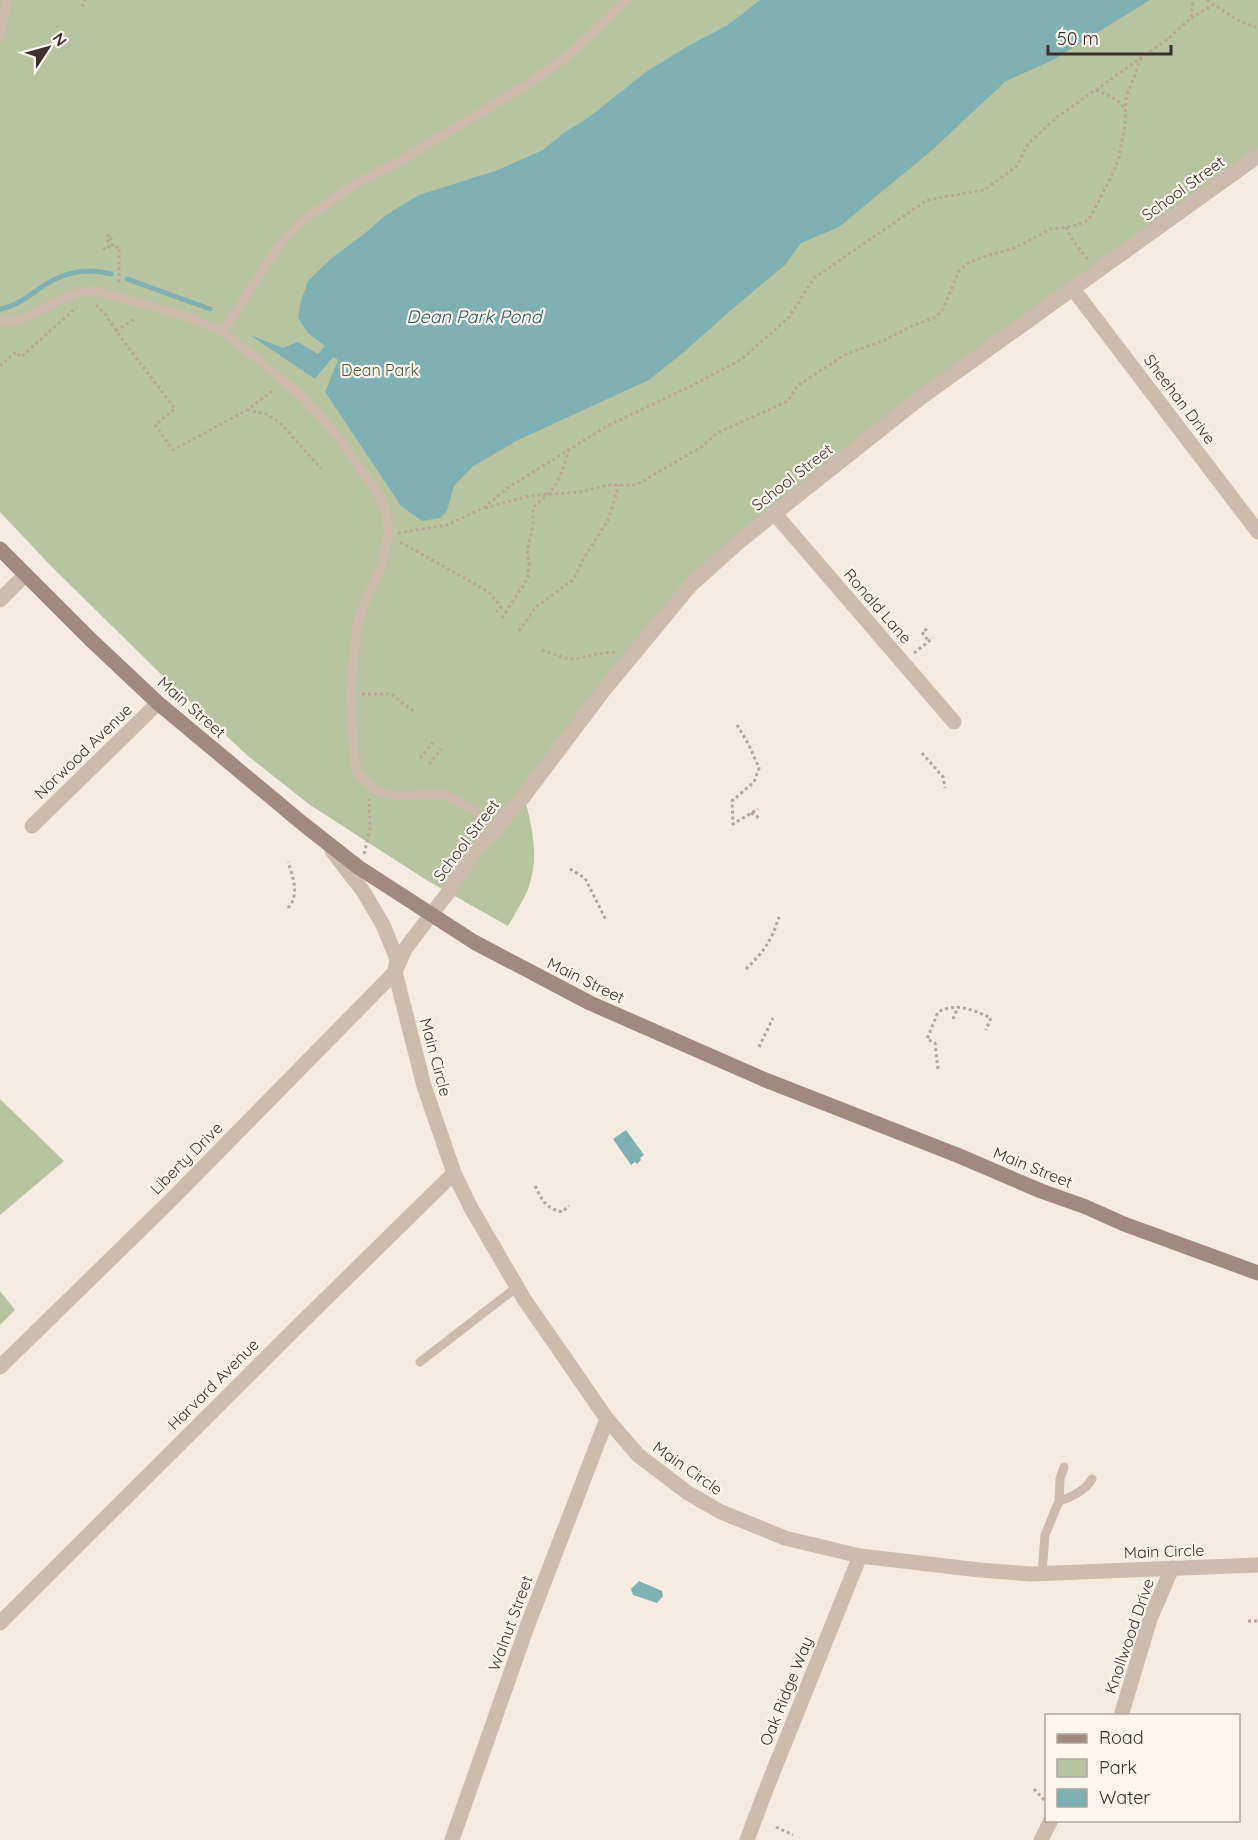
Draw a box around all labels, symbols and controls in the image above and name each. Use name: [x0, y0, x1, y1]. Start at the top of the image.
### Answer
north arrow: [18, 18, 78, 78]
scale bar: [1048, 18, 1171, 56]
text: 50 m: [1057, 27, 1099, 50]
text: N: [49, 29, 72, 50]
street label: School Street: [1138, 151, 1228, 225]
water label: Dean Park Pond: [406, 305, 544, 328]
street label: Sheehan Drive: [1140, 350, 1220, 448]
park label: Dean Park: [341, 360, 419, 380]
street label: School Street: [747, 439, 837, 515]
street label: Ronald Lane: [840, 564, 916, 648]
street label: Main Street: [154, 672, 230, 742]
street label: Norwood Avenue: [30, 699, 136, 803]
street label: School Street: [429, 795, 503, 885]
street label: Main Street: [544, 953, 628, 1007]
street label: Main Circle: [416, 1016, 456, 1098]
street label: Liberty Drive: [146, 1118, 226, 1198]
street label: Main Street: [990, 1142, 1076, 1192]
street label: Harvard Avenue: [163, 1334, 263, 1434]
street label: Main Circle: [649, 1437, 727, 1499]
street label: Main Circle: [1123, 1540, 1205, 1562]
street label: Walnut Street: [483, 1572, 537, 1674]
street label: Knollwood Drive: [1100, 1576, 1158, 1696]
street label: Oak Ridge Way: [755, 1634, 817, 1748]
legend: [1045, 1714, 1240, 1822]
text: Road: [1099, 1726, 1144, 1749]
text: Park: [1099, 1756, 1137, 1779]
text: Water: [1099, 1786, 1150, 1809]

